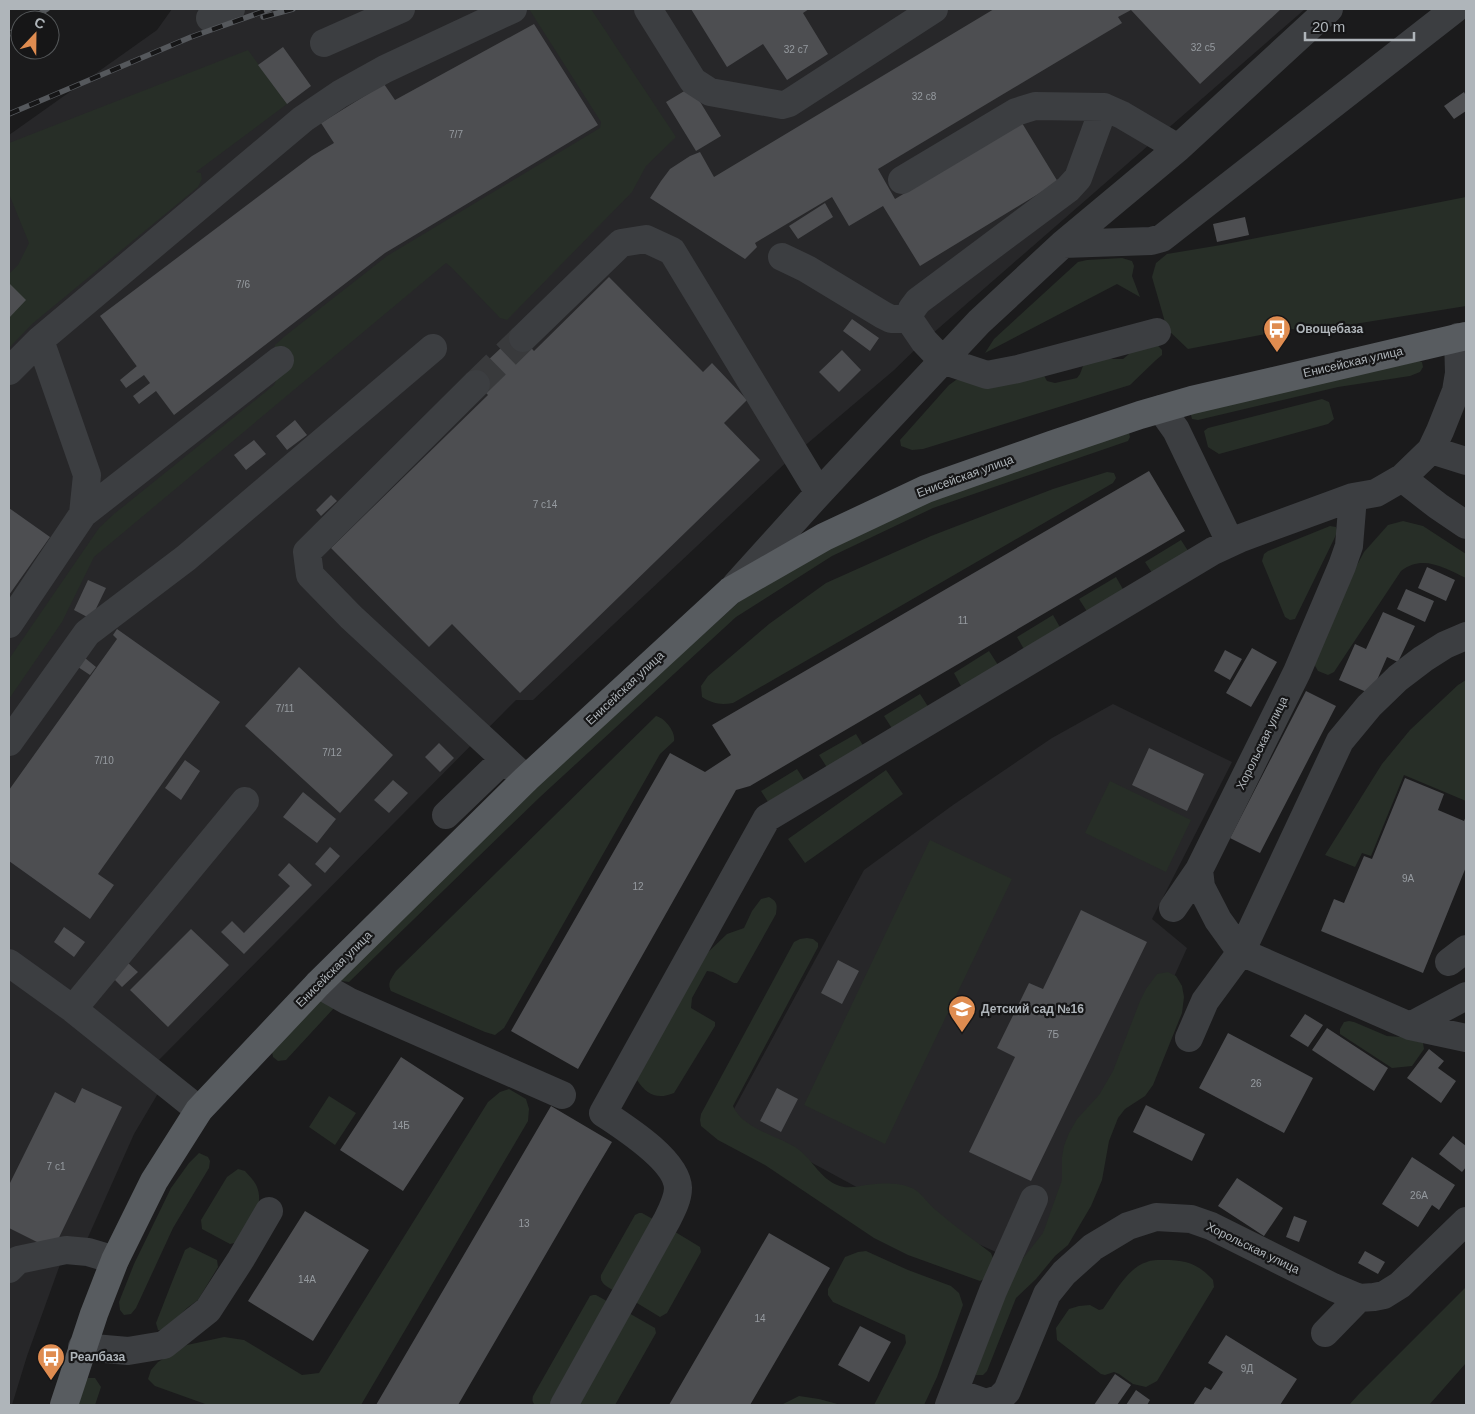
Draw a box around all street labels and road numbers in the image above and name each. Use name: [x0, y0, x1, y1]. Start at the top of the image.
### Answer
street label: Енисейская улица: [1302, 344, 1404, 380]
street label: Енисейская улица: [915, 452, 1015, 500]
street label: Енисейская улица: [583, 648, 667, 728]
street label: Хорольская улица: [1233, 694, 1291, 792]
street label: Енисейская улица: [293, 928, 375, 1010]
street label: Хорольская улица: [1204, 1219, 1302, 1277]

